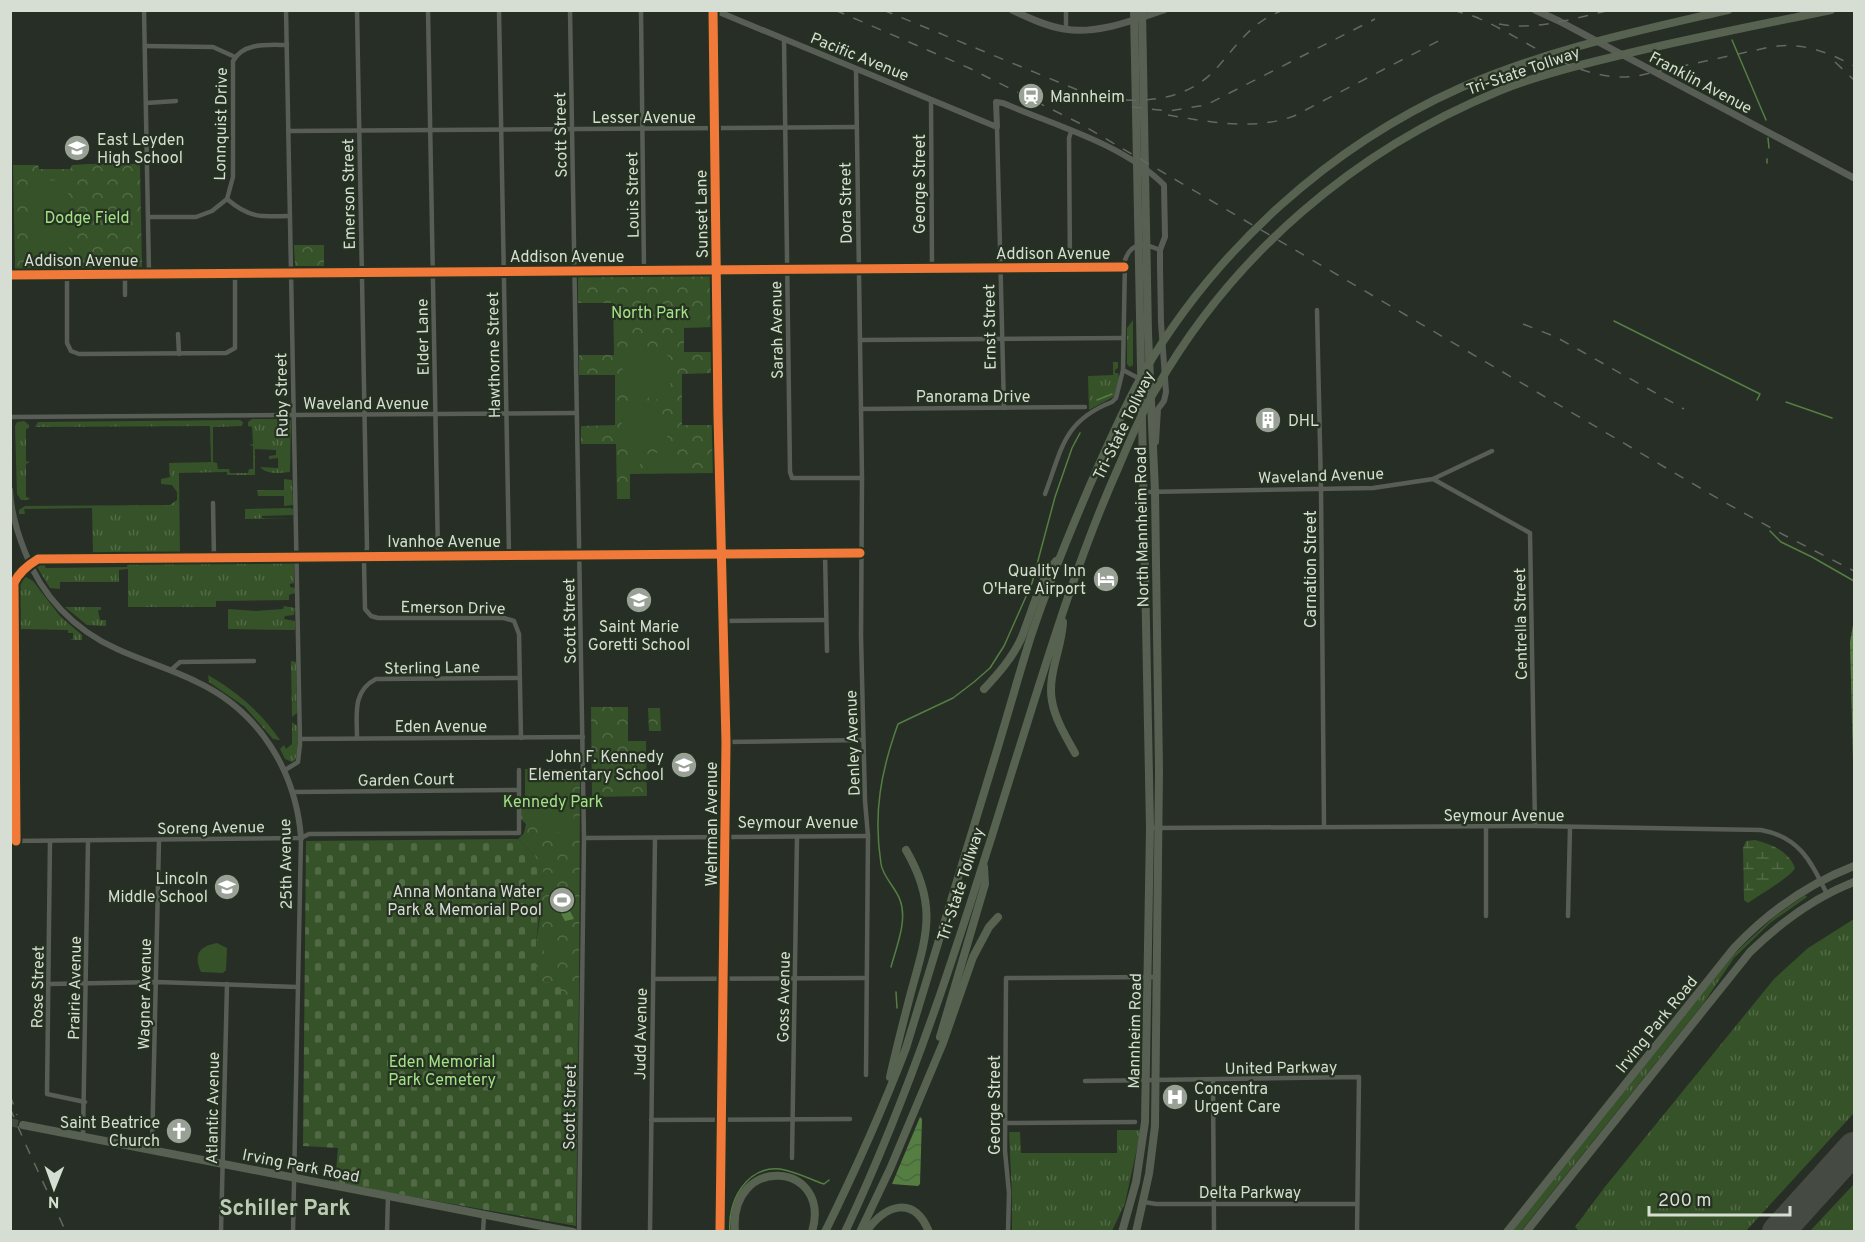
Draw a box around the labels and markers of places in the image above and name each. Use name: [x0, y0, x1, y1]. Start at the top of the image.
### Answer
station icon: Mannheim: [1016, 81, 1046, 111]
place label: Mannheim: [1050, 88, 1125, 108]
place label: East Leyden High School: [97, 131, 184, 169]
school or university icon: East Leyden High School: [62, 133, 92, 163]
building icon: DHL: [1253, 405, 1283, 435]
place label: DHL: [1288, 412, 1319, 432]
place label: Quality Inn O'Hare Airport: [982, 562, 1086, 600]
hotel icon: Quality Inn O'Hare Airport: [1091, 564, 1121, 594]
school or university icon: Saint Marie Goretti School: [624, 585, 654, 615]
place label: Saint Marie Goretti School: [588, 618, 690, 656]
place label: John F. Kennedy Elementary School: [528, 748, 664, 786]
school or university icon: John F. Kennedy Elementary School: [669, 750, 699, 780]
place label: Lincoln Middle School: [108, 870, 208, 908]
school or university icon: Lincoln Middle School: [212, 872, 242, 902]
place label: Anna Montana Water Park & Memorial Pool: [387, 883, 542, 921]
sports icon: Anna Montana Water Park & Memorial Pool: [547, 885, 577, 915]
place label: Concentra Urgent Care: [1194, 1080, 1281, 1118]
hospital icon: Concentra Urgent Care: [1160, 1082, 1190, 1112]
place label: Saint Beatrice Church: [60, 1114, 160, 1152]
church icon: Saint Beatrice Church: [164, 1116, 194, 1146]

